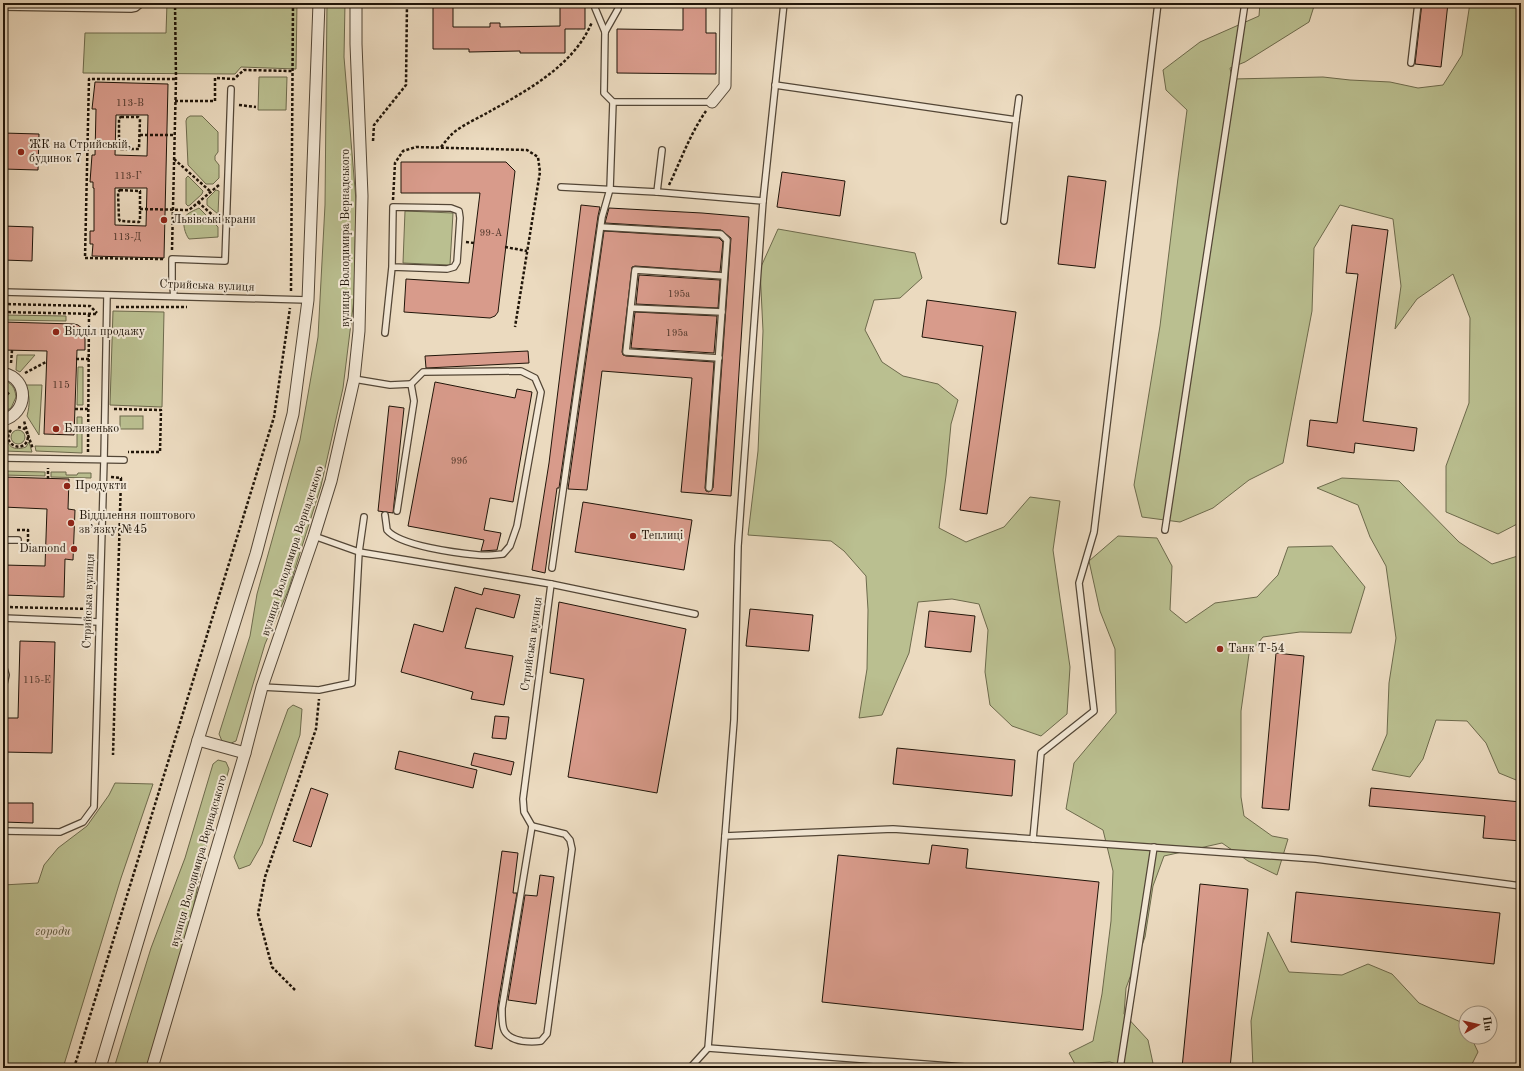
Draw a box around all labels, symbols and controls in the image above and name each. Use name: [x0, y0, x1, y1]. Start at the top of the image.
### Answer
house number: 113-В: [116, 98, 144, 108]
place label: ЖК на Стрийській, будинок 7: [29, 138, 131, 165]
marker: ЖК на Стрийській, будинок 7: [16, 147, 26, 157]
street label: вулиця Володимира Вернадського: [340, 149, 352, 327]
house number: 113-Г: [114, 171, 142, 181]
place label: Львівські крани: [172, 213, 256, 226]
marker: Львівські крани: [159, 215, 169, 225]
house number: 99-А: [480, 228, 503, 238]
house number: 113-Д: [113, 232, 142, 242]
street label: Стрийська вулиця: [159, 278, 255, 294]
house number: 195а: [668, 289, 690, 299]
place label: Відділ продажу: [64, 325, 146, 338]
marker: Відділ продажу: [51, 327, 61, 337]
house number: 195а: [666, 328, 688, 338]
house number: 115: [52, 380, 70, 390]
place label: Близенько: [64, 423, 119, 435]
marker: Близенько: [51, 424, 61, 434]
house number: 99б: [451, 456, 467, 466]
street label: вулиця Володимира Вернадського: [260, 464, 326, 638]
place label: Продукти: [75, 480, 127, 492]
marker: Продукти: [62, 481, 72, 491]
place label: Відділення поштового зв’язку №45: [79, 509, 195, 536]
marker: Відділення поштового зв’язку №45: [66, 518, 76, 528]
place label: Теплиці: [641, 529, 683, 542]
marker: Теплиці: [628, 531, 638, 541]
place label: Diamond: [19, 543, 66, 555]
marker: Diamond: [69, 544, 79, 554]
street label: Стрийська вулиця: [81, 553, 97, 649]
street label: Стрийська вулиця: [519, 596, 545, 692]
place label: Танк Т-54: [1228, 642, 1285, 655]
marker: Танк Т-54: [1215, 644, 1225, 654]
house number: 115-Е: [23, 675, 51, 685]
street label: вулиця Володимира Вернадського: [169, 774, 229, 948]
park label: городи: [35, 926, 71, 938]
north arrow: [1458, 1005, 1498, 1045]
text: Пн: [1480, 1016, 1493, 1032]

